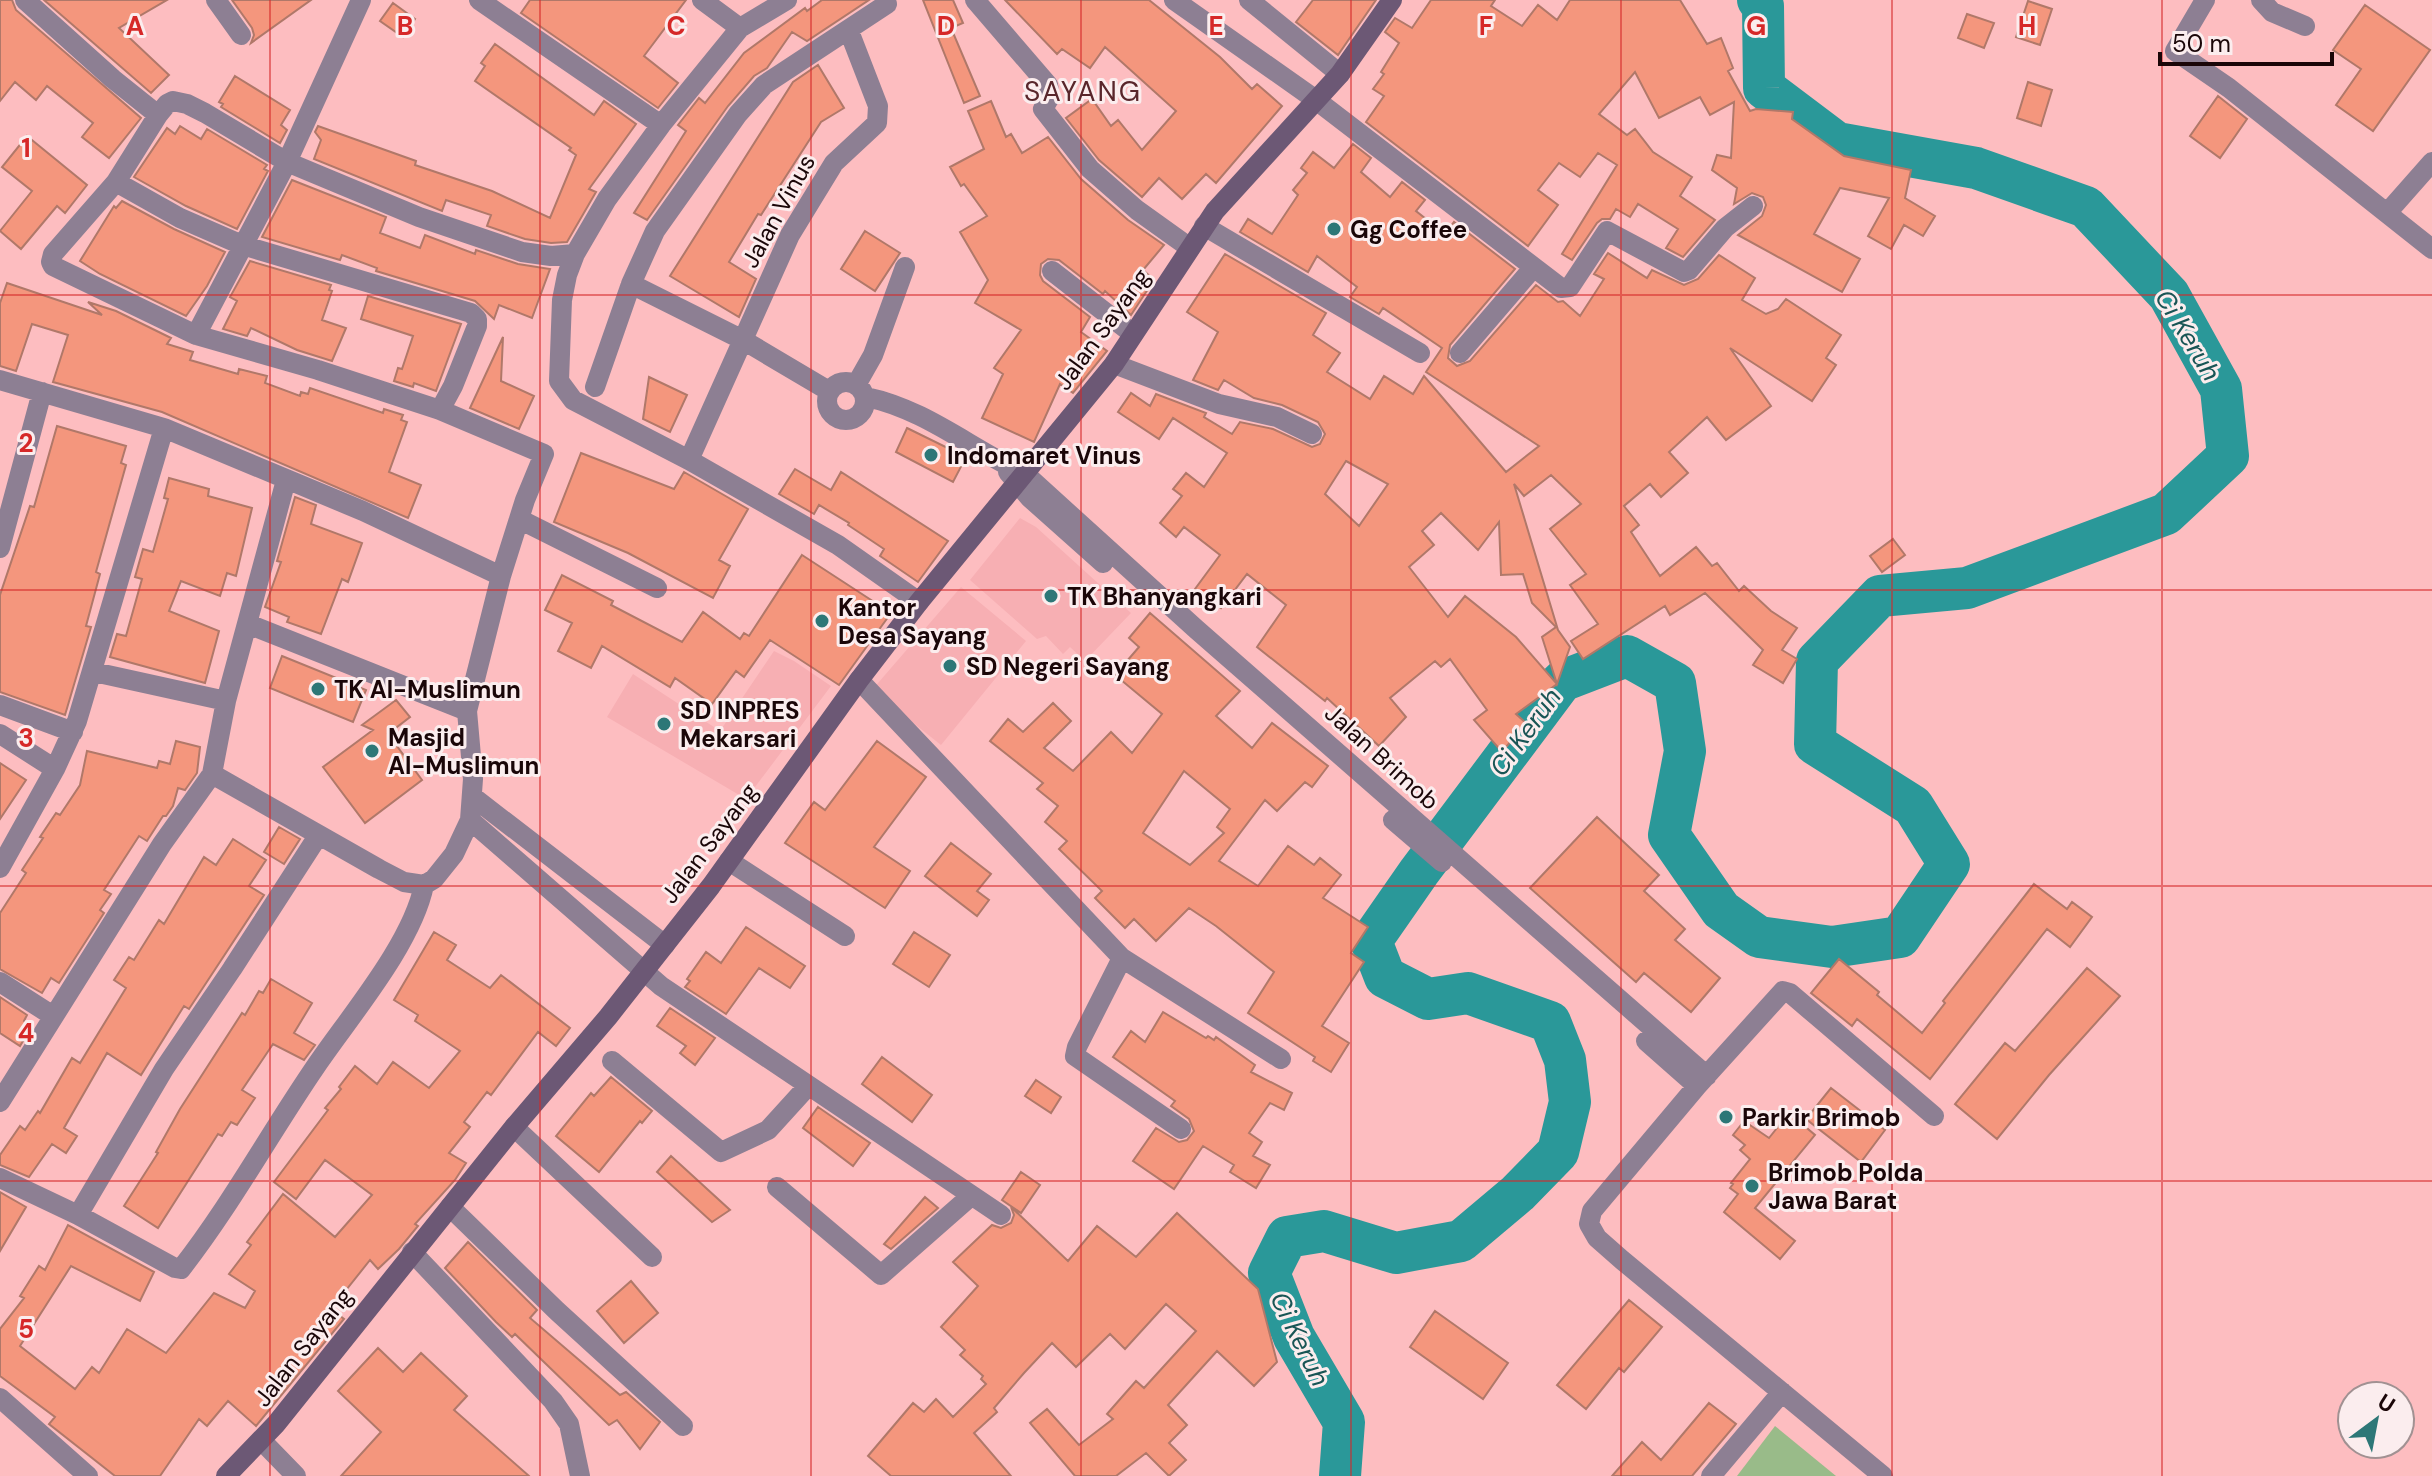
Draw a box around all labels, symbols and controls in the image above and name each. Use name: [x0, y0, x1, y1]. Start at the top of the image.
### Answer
text: A: [126, 9, 144, 43]
text: B: [397, 9, 413, 43]
text: C: [666, 9, 686, 43]
text: D: [937, 9, 955, 43]
text: E: [1208, 9, 1224, 43]
text: F: [1479, 9, 1493, 43]
text: G: [1746, 9, 1766, 43]
text: H: [2018, 9, 2036, 43]
scale bar: [2160, 16, 2332, 66]
text: 50 m: [2172, 28, 2231, 59]
district label: SAYANG: [1024, 73, 1142, 110]
text: 1: [21, 131, 31, 165]
street label: Jalan Vinus: [734, 149, 822, 273]
place label: Gg Coffee: [1350, 214, 1467, 245]
marker: Gg Coffee: [1325, 220, 1343, 238]
street label: Jalan Sayang: [1047, 262, 1157, 396]
water label: Ci Keruh: [2147, 283, 2229, 387]
text: 2: [18, 426, 34, 460]
place label: Indomaret Vinus: [947, 440, 1141, 471]
marker: Indomaret Vinus: [922, 446, 940, 464]
place label: TK Bhanyangkari: [1067, 581, 1262, 612]
marker: TK Bhanyangkari: [1042, 587, 1060, 605]
place label: Kantor Desa Sayang: [838, 592, 987, 651]
marker: Kantor Desa Sayang: [813, 612, 831, 630]
place label: SD Negeri Sayang: [966, 651, 1170, 682]
marker: SD Negeri Sayang: [941, 657, 959, 675]
place label: TK Al-Muslimun: [334, 674, 521, 705]
marker: TK Al-Muslimun: [309, 680, 327, 698]
water label: Ci Keruh: [1482, 681, 1568, 783]
place label: SD INPRES Mekarsari: [680, 695, 800, 754]
street label: Jalan Brimob: [1318, 698, 1446, 816]
marker: SD INPRES Mekarsari: [655, 715, 673, 733]
text: 3: [18, 721, 34, 755]
place label: Masjid Al-Muslimun: [388, 722, 539, 781]
marker: Masjid Al-Muslimun: [363, 742, 381, 760]
street label: Jalan Sayang: [654, 777, 764, 909]
text: 4: [18, 1016, 34, 1050]
place label: Parkir Brimob: [1742, 1102, 1900, 1133]
marker: Parkir Brimob: [1717, 1108, 1735, 1126]
place label: Brimob Polda Jawa Barat: [1768, 1157, 1923, 1216]
marker: Brimob Polda Jawa Barat: [1743, 1177, 1761, 1195]
street label: Jalan Sayang: [247, 1281, 359, 1413]
water label: Ci Keruh: [1263, 1286, 1337, 1392]
text: 5: [18, 1312, 34, 1346]
north arrow: [2336, 1380, 2416, 1460]
text: U: [2372, 1387, 2400, 1420]

